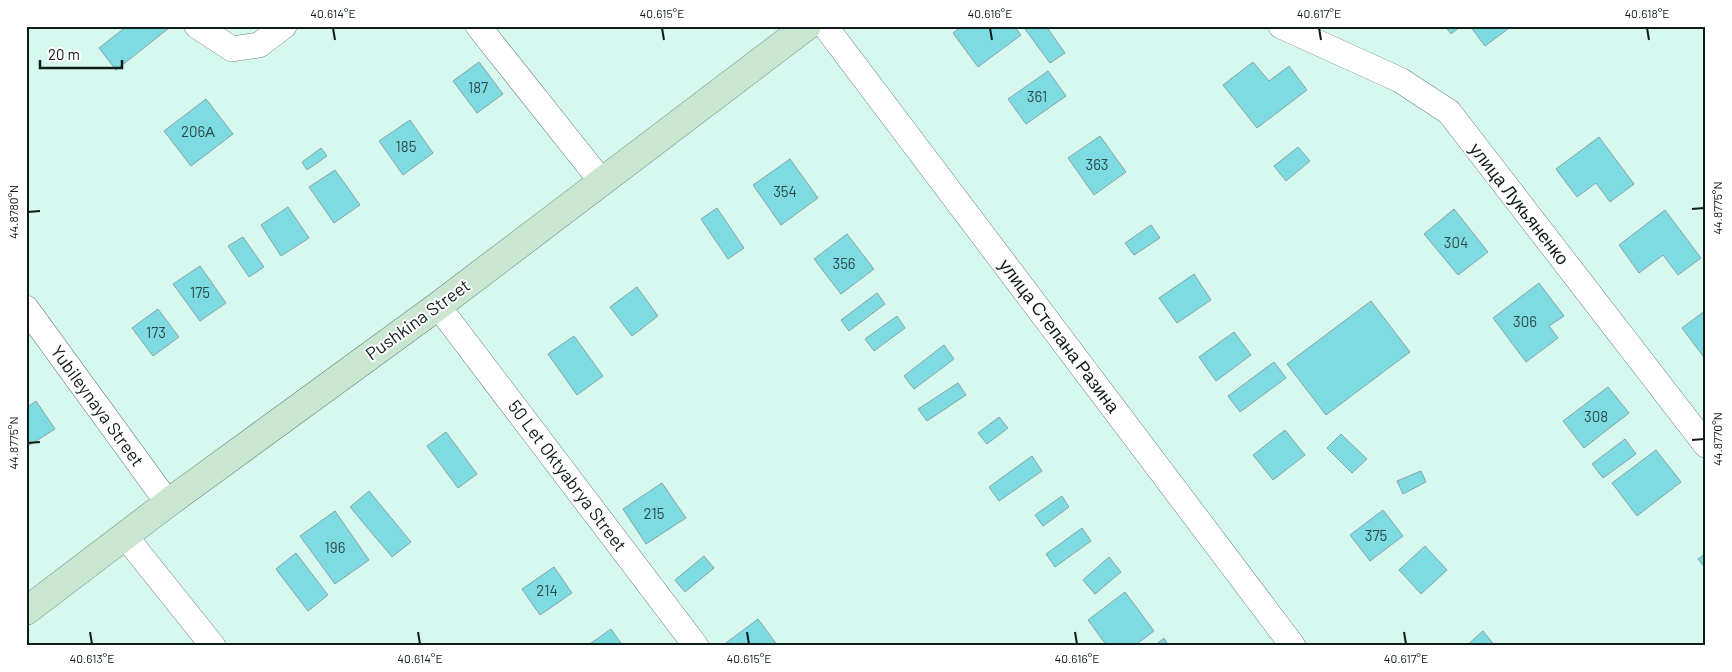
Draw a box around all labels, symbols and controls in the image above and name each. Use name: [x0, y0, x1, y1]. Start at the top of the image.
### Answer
text: 40.614°E: [310, 6, 356, 20]
text: 40.615°E: [640, 6, 684, 20]
text: 40.616°E: [968, 6, 1012, 20]
text: 40.617°E: [1297, 6, 1341, 20]
text: 40.618°E: [1625, 6, 1669, 20]
scale bar: [40, 38, 122, 70]
text: 20 m: [48, 45, 80, 63]
house number: 187: [468, 78, 488, 96]
house number: 361: [1027, 87, 1047, 105]
house number: 206А: [181, 122, 215, 140]
house number: 185: [396, 137, 416, 155]
street label: улица Лукьяненко: [1465, 138, 1574, 269]
house number: 363: [1085, 155, 1109, 173]
text: 44.8775°N: [1710, 181, 1724, 235]
house number: 354: [773, 182, 797, 200]
text: 44.8780°N: [6, 185, 20, 239]
house number: 304: [1444, 233, 1468, 251]
house number: 356: [832, 254, 856, 272]
street label: улица Степана Разина: [995, 254, 1125, 417]
street label: Pushkina Street: [361, 274, 474, 365]
house number: 175: [190, 283, 210, 301]
house number: 306: [1513, 312, 1537, 330]
house number: 173: [146, 323, 166, 341]
street label: Yubileynaya Street: [46, 341, 149, 470]
street label: 50 Let Oktyabrya Street: [504, 395, 632, 555]
house number: 308: [1584, 407, 1608, 425]
text: 44.8770°N: [1710, 412, 1724, 466]
text: 44.8775°N: [6, 416, 20, 470]
house number: 215: [644, 504, 664, 522]
house number: 375: [1365, 526, 1387, 544]
house number: 196: [325, 538, 345, 556]
house number: 214: [536, 581, 558, 599]
text: 40.613°E: [70, 651, 114, 665]
text: 40.614°E: [397, 651, 443, 665]
text: 40.615°E: [727, 651, 771, 665]
text: 40.616°E: [1055, 651, 1099, 665]
text: 40.617°E: [1384, 651, 1428, 665]

